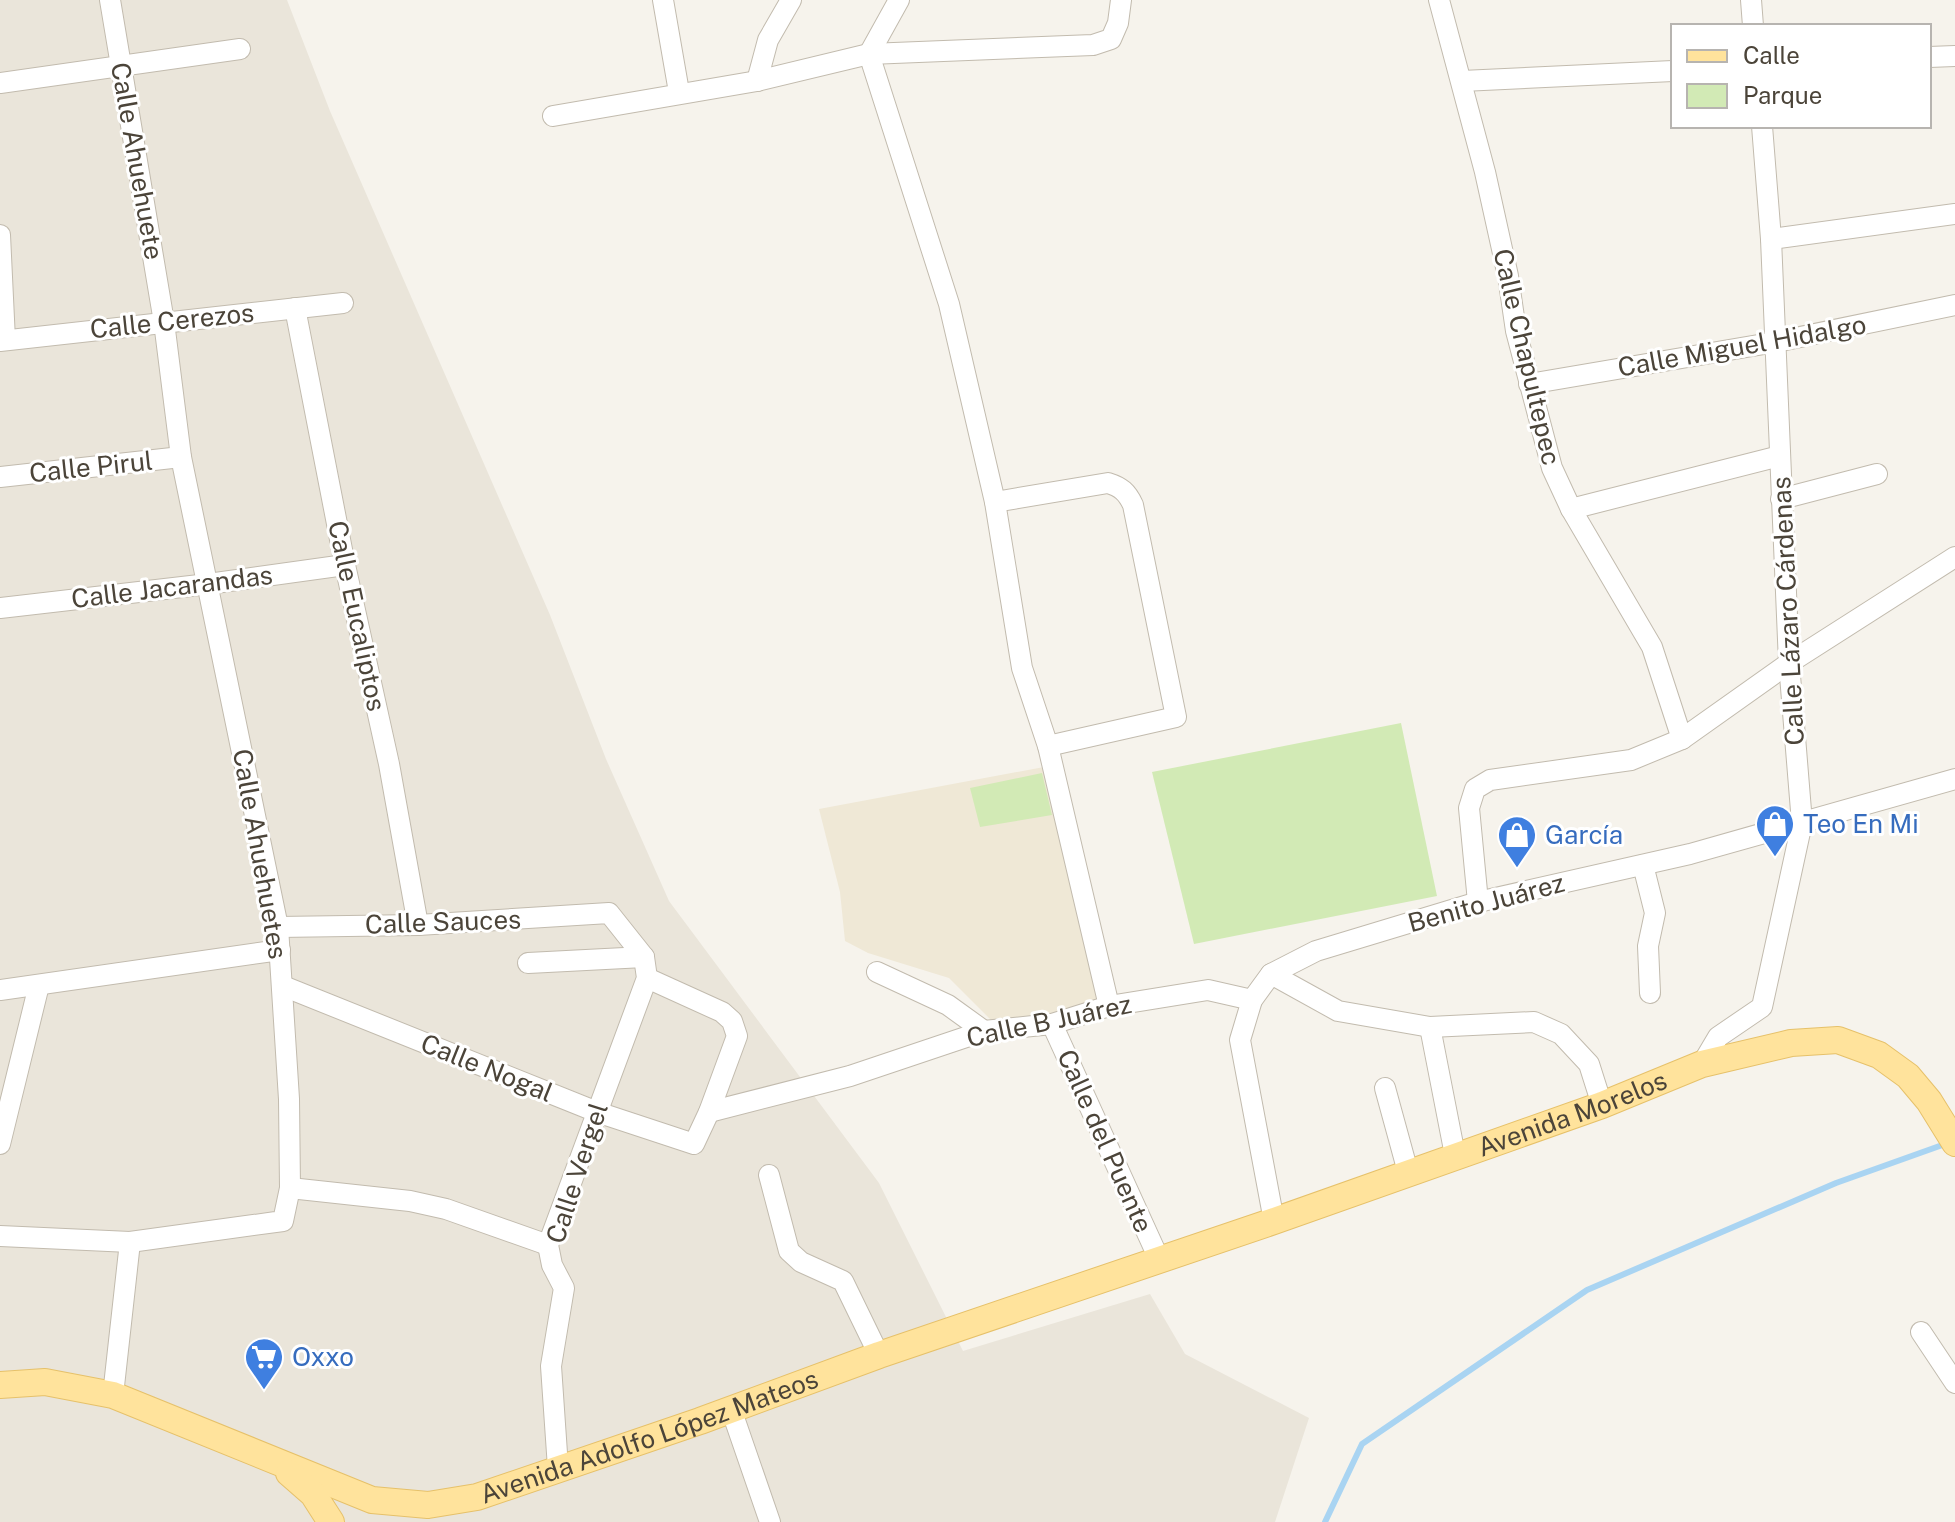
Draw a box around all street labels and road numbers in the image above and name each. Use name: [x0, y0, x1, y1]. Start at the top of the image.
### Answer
street label: Calle Ahuehuete: [105, 60, 170, 262]
street label: Calle Chapultepec: [1487, 246, 1567, 468]
street label: Calle Cerezos: [88, 296, 256, 345]
street label: Calle Miguel Hidalgo: [1615, 308, 1869, 383]
street label: Calle Pirul: [28, 445, 154, 488]
street label: Calle Lázaro Cárdenas: [1765, 476, 1810, 746]
street label: Calle Eucaliptos: [322, 518, 393, 714]
street label: Calle Jacarandas: [70, 559, 274, 614]
street label: Calle Ahuehuetes: [227, 746, 294, 961]
street label: Benito Juárez: [1404, 867, 1568, 938]
street label: Calle Sauces: [364, 903, 522, 940]
street label: Calle B Juárez: [964, 988, 1134, 1053]
street label: Calle Nogal: [417, 1027, 558, 1108]
street label: Calle del Puente: [1051, 1045, 1160, 1237]
street label: Avenida Morelos: [1473, 1064, 1671, 1163]
street label: Calle Vergel: [539, 1099, 614, 1247]
street label: Avenida Adolfo López Mateos: [476, 1363, 822, 1510]

